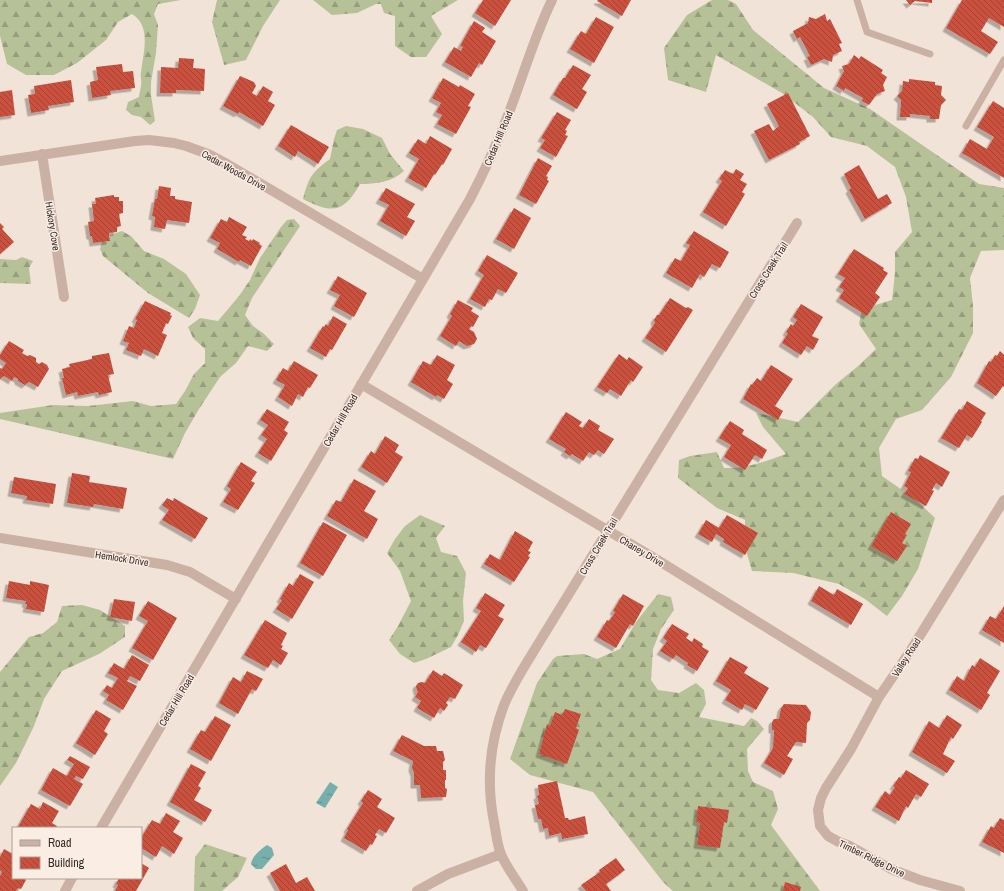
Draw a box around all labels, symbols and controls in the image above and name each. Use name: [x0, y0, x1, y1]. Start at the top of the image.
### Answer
street label: Cedar Hill Road: [481, 109, 516, 168]
street label: Cedar Woods Drive: [199, 147, 269, 194]
street label: Hickory Cove: [42, 201, 63, 252]
street label: Cross Creek Trail: [746, 240, 791, 301]
street label: Cedar Hill Road: [320, 392, 361, 449]
street label: Cross Creek Trail: [576, 515, 621, 577]
street label: Chaney Drive: [617, 533, 667, 570]
street label: Hemlock Drive: [94, 548, 150, 569]
street label: Valley Road: [889, 635, 924, 679]
street label: Cedar Hill Road: [156, 672, 197, 729]
legend: [12, 827, 142, 879]
text: Road: [48, 835, 72, 851]
street label: Timber Ridge Drive: [837, 837, 907, 880]
text: Building: [48, 855, 85, 871]

